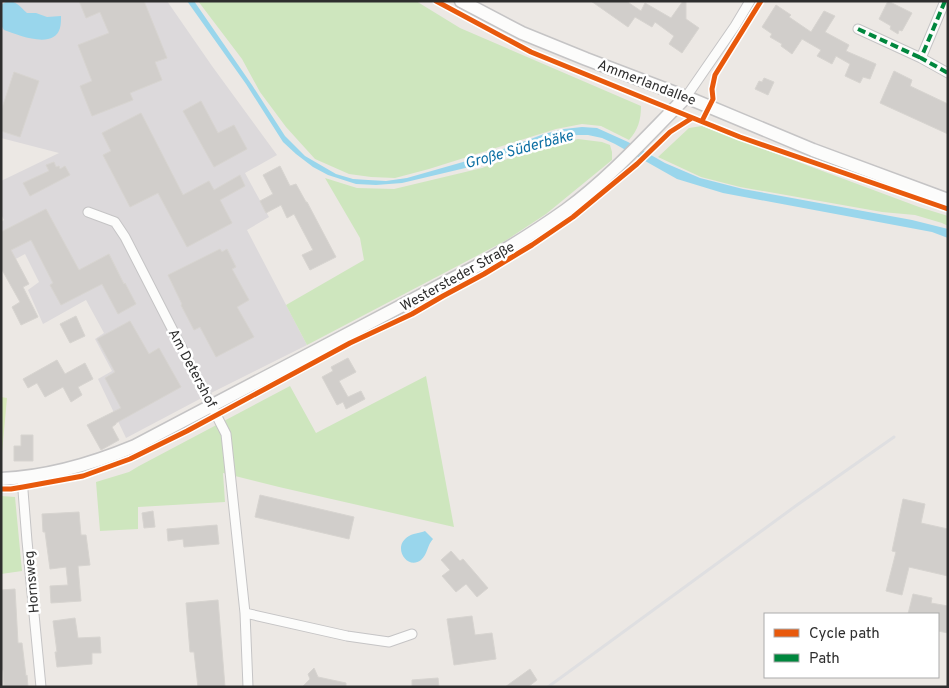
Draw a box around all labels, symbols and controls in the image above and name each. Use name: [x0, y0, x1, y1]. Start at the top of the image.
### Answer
street label: Ammerlandallee: [595, 57, 698, 110]
water label: Große Süderbäke: [463, 127, 576, 174]
street label: Westersteder Straße: [398, 239, 518, 316]
street label: Am Detershof: [164, 326, 220, 411]
street label: Hornsweg: [21, 550, 44, 614]
legend: [764, 613, 939, 678]
text: Cycle path: [809, 625, 880, 644]
text: Path: [809, 650, 840, 669]

